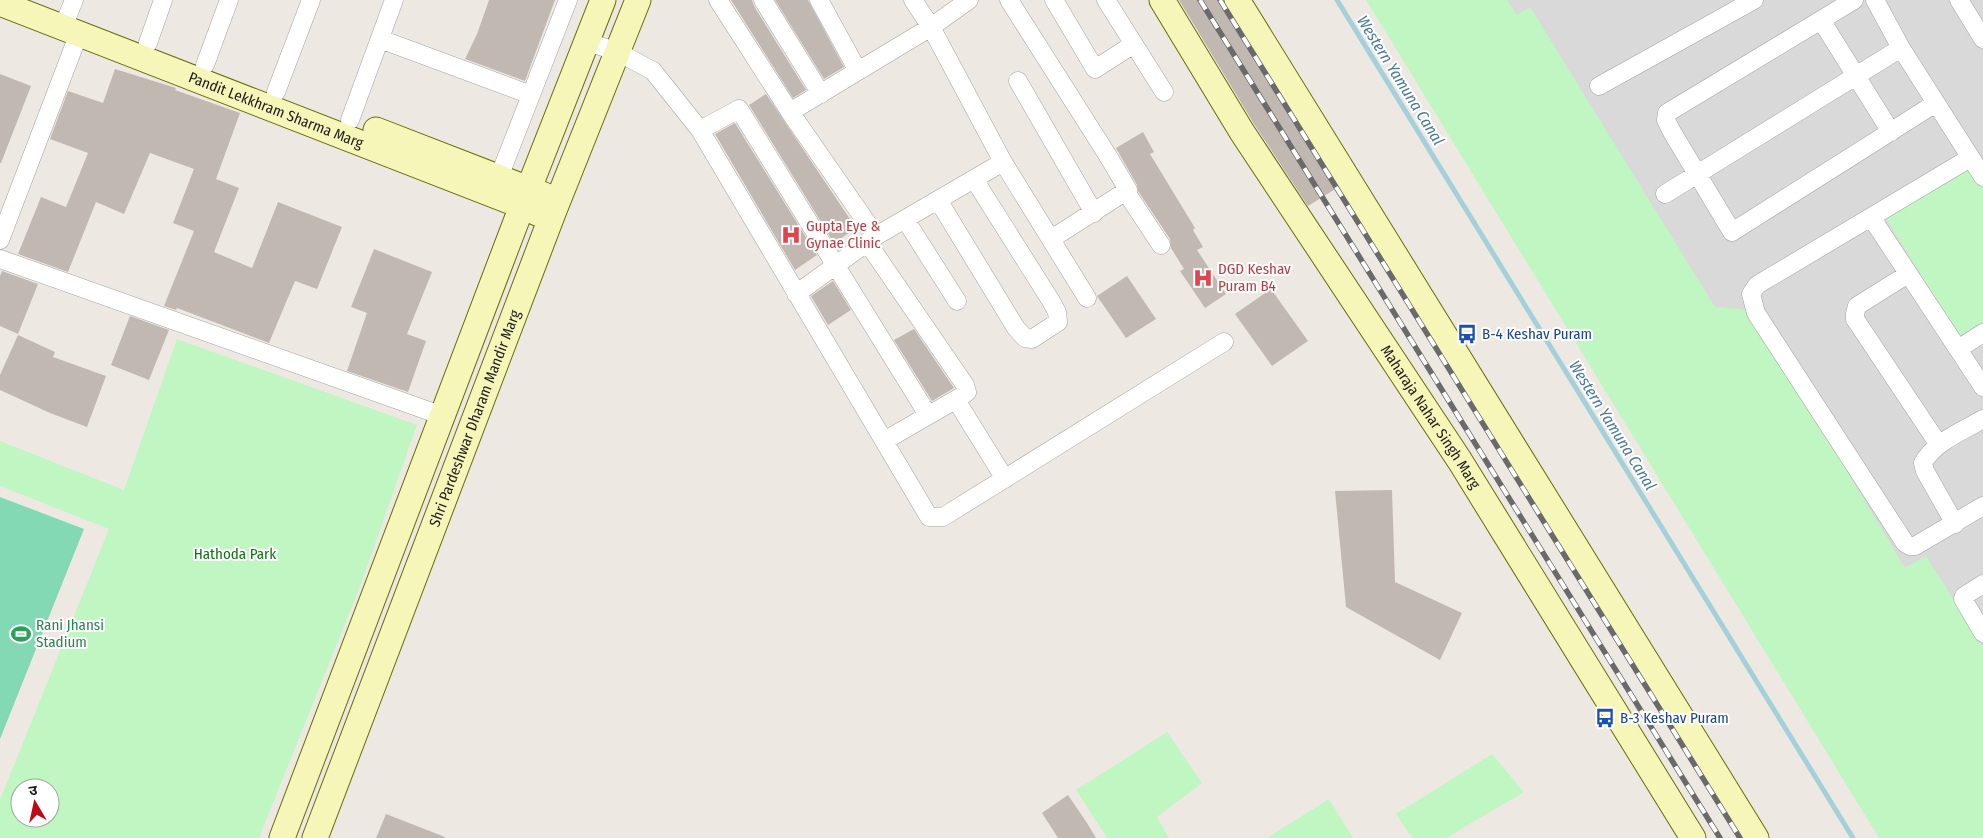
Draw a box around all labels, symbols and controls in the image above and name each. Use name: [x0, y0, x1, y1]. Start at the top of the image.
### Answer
water label: Western Yamuna Canal: [1353, 12, 1448, 149]
street label: Pandit Lekkhram Sharma Marg: [186, 68, 366, 152]
place label: Gupta Eye & Gynae Clinic: [806, 217, 881, 252]
hospital icon: Gupta Eye & Gynae Clinic: [780, 224, 802, 246]
place label: DGD Keshav Puram B4: [1218, 260, 1291, 295]
hospital icon: DGD Keshav Puram B4: [1192, 267, 1214, 289]
street label: Shri Pardeshwar Dharam Mandir Marg: [425, 307, 524, 529]
bus stop icon: B-4 Keshav Puram: [1456, 323, 1478, 345]
place label: B-4 Keshav Puram: [1482, 325, 1592, 343]
street label: Maharaja Nahar Singh Marg: [1377, 342, 1484, 492]
water label: Western Yamuna Canal: [1565, 357, 1660, 494]
park label: Hathoda Park: [194, 545, 276, 563]
place label: Rani Jhansi Stadium: [36, 616, 104, 651]
sports icon: Rani Jhansi Stadium: [10, 623, 32, 645]
bus stop icon: B-3 Keshav Puram: [1594, 707, 1616, 729]
place label: B-3 Keshav Puram: [1620, 709, 1729, 727]
north arrow: [10, 778, 60, 828]
text: उ: [28, 781, 39, 800]

